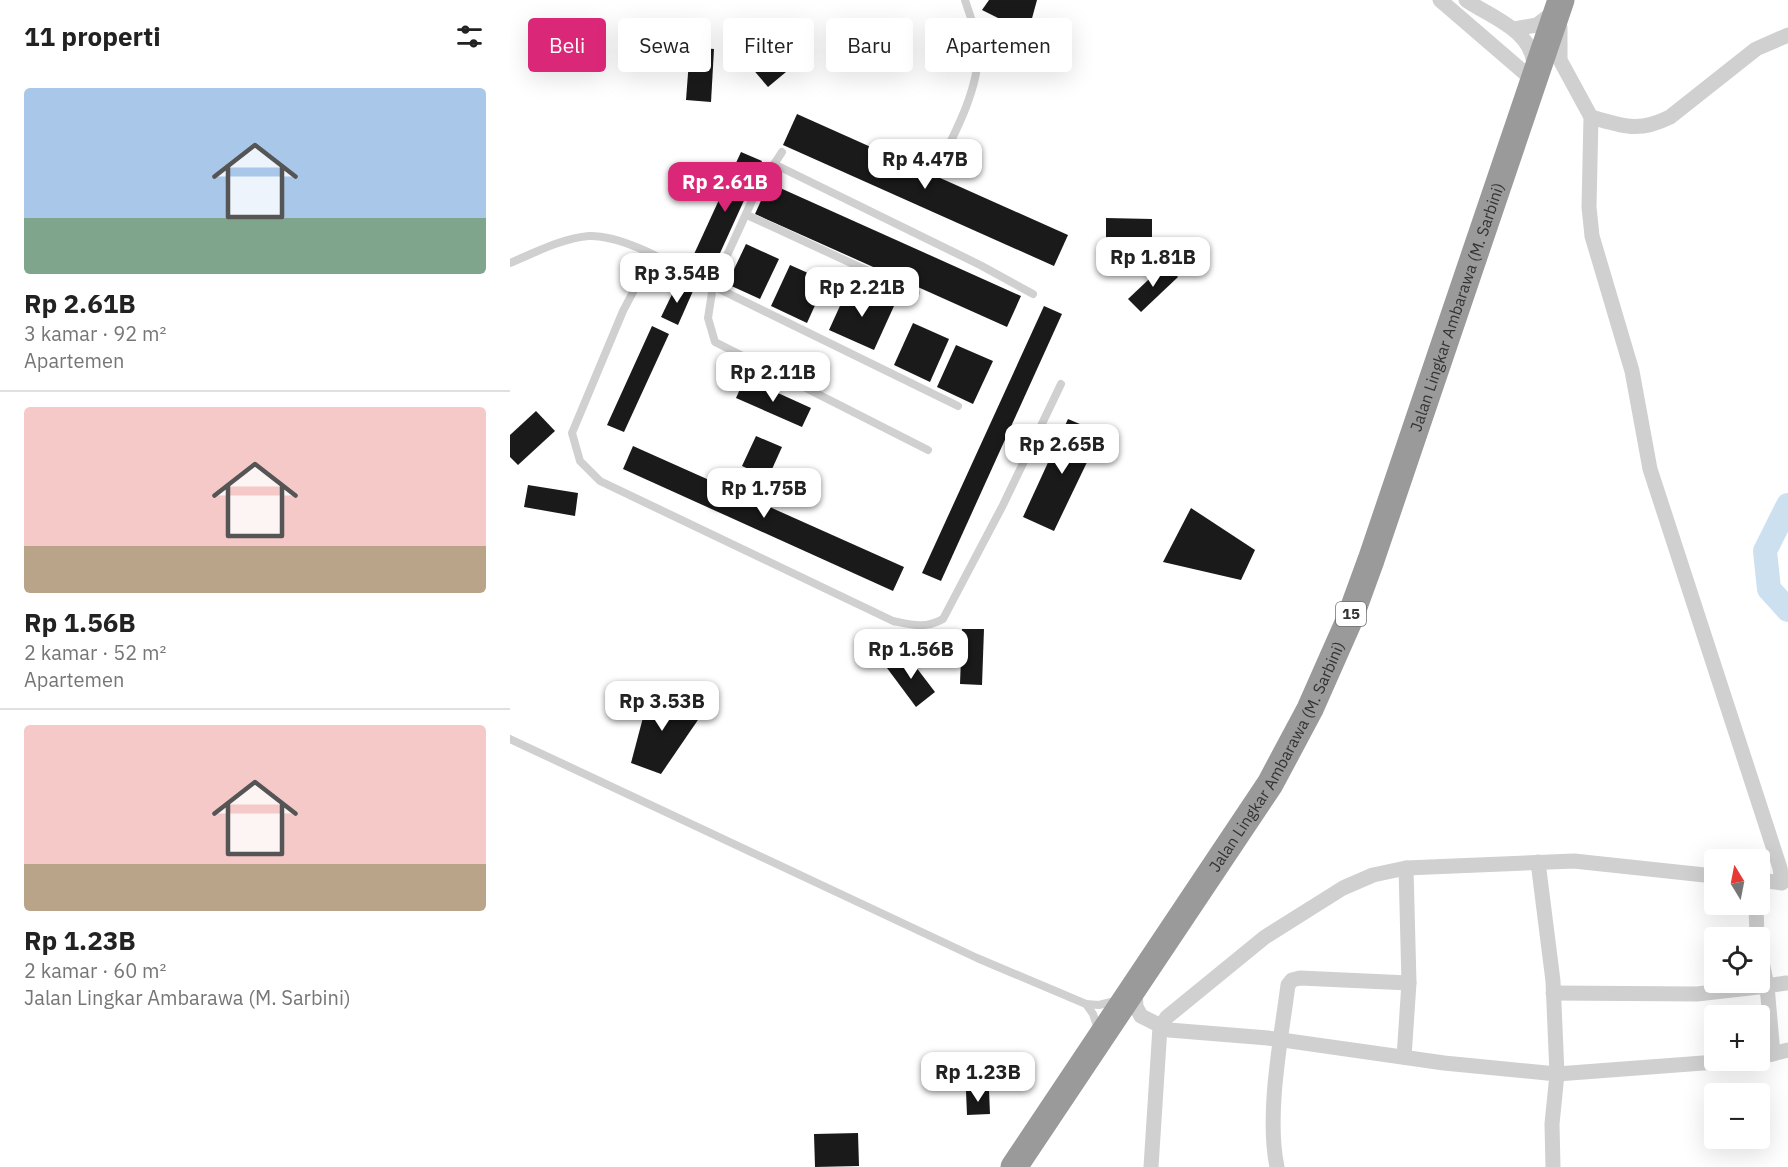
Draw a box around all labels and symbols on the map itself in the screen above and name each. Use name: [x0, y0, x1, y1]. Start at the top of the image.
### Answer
pin: Rp 4.47B: [863, 139, 987, 190]
pin: Rp 2.61B: [663, 162, 787, 213]
street label: Jalan Lingkar Ambarawa (M. Sarbini): [1405, 180, 1508, 434]
pin: Rp 1.81B: [1091, 237, 1215, 288]
pin: Rp 3.54B: [615, 253, 739, 304]
pin: Rp 2.21B: [800, 267, 924, 318]
pin: Rp 2.11B: [711, 352, 835, 403]
pin: Rp 2.65B: [1000, 424, 1124, 475]
pin: Rp 1.75B: [702, 468, 826, 519]
road number: 15: [1336, 602, 1366, 626]
pin: Rp 1.56B: [849, 629, 973, 680]
street label: Jalan Lingkar Ambarawa (M. Sarbini): [1204, 638, 1349, 876]
pin: Rp 3.53B: [600, 681, 724, 732]
north arrow: [1704, 849, 1770, 915]
pin: Rp 1.23B: [916, 1052, 1040, 1103]

